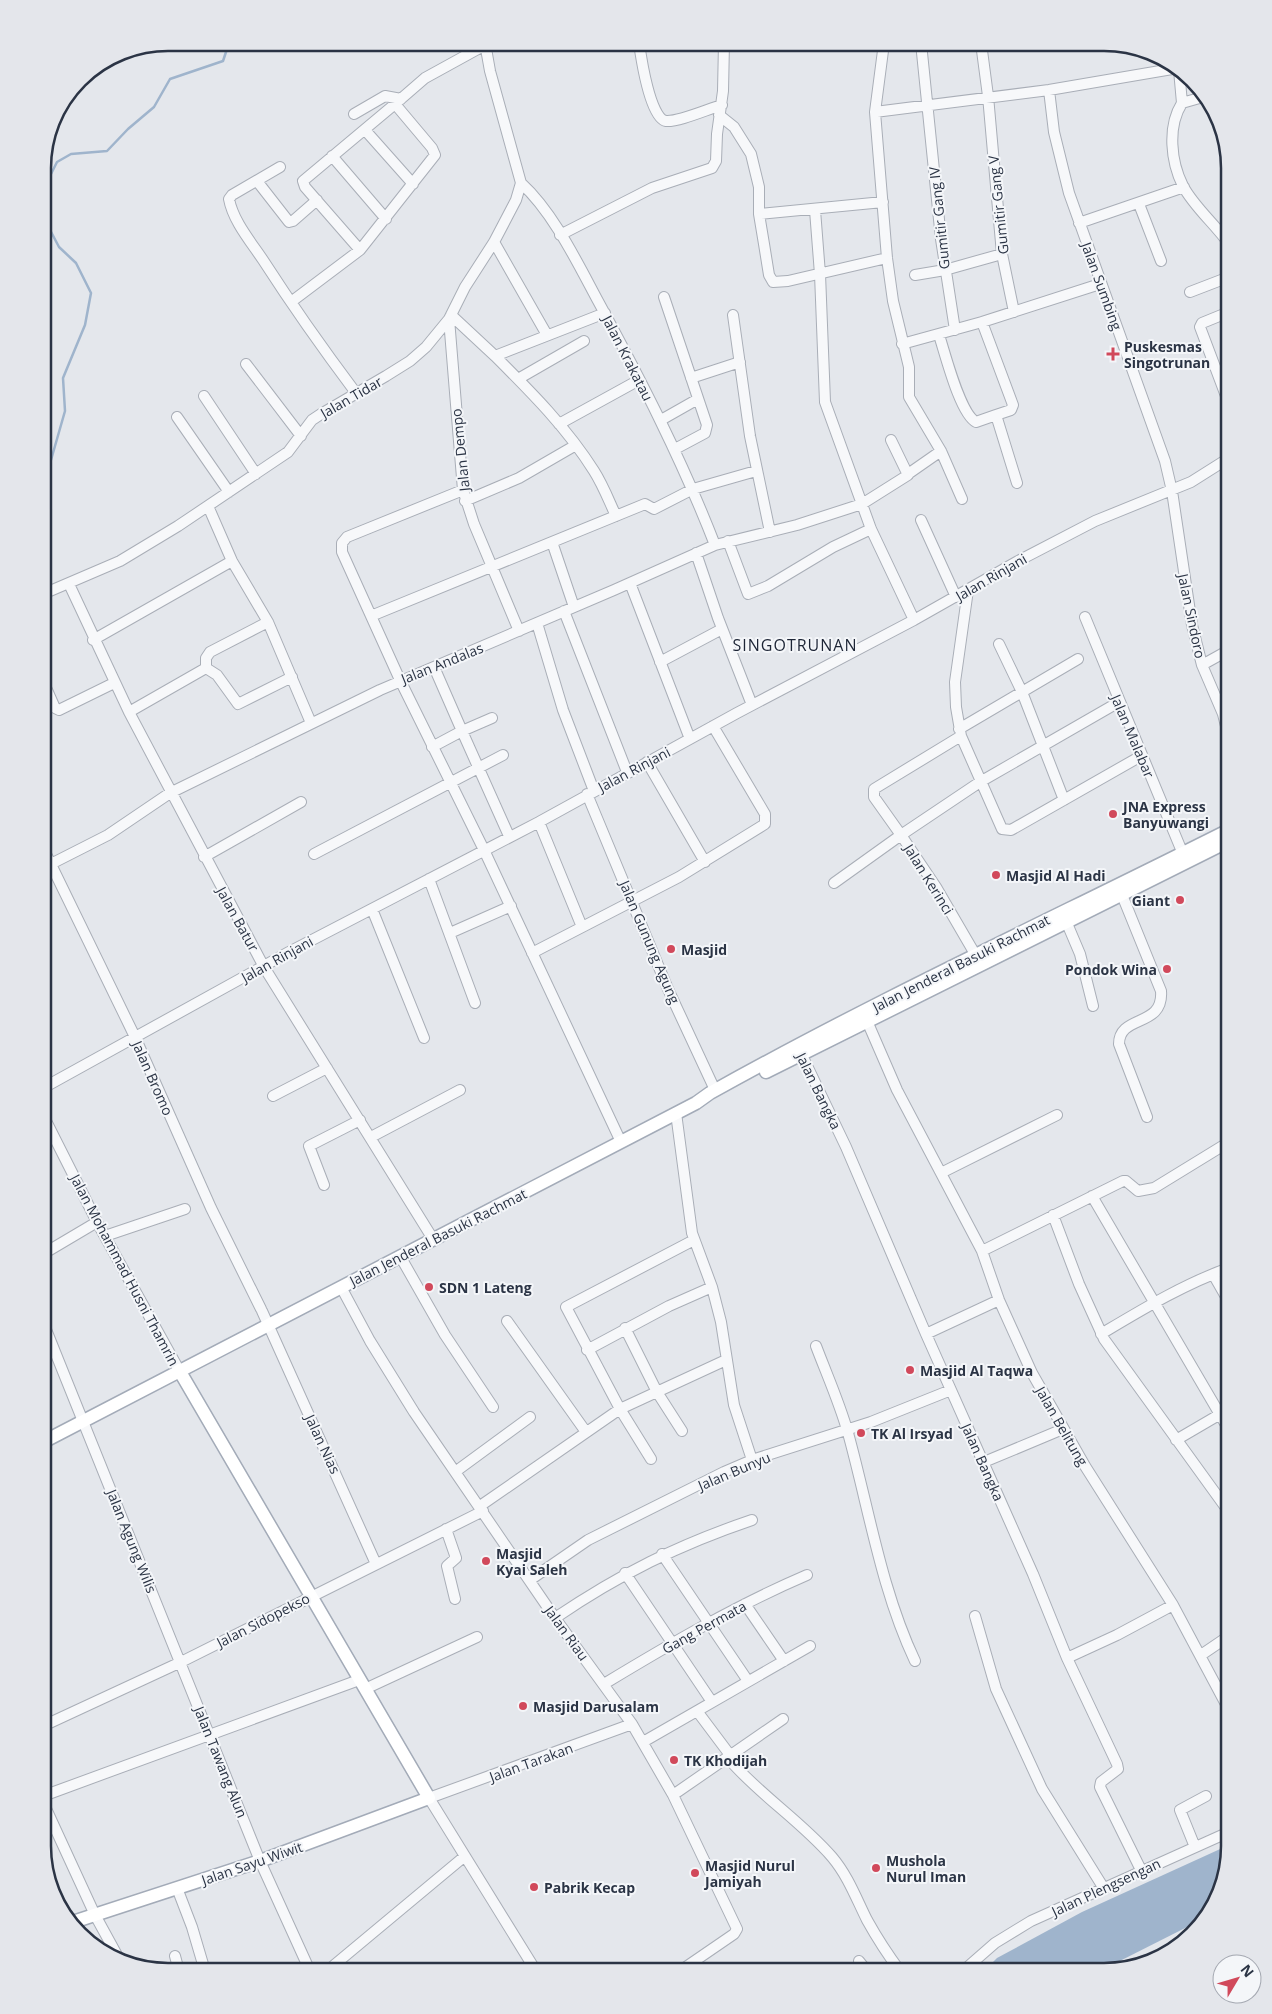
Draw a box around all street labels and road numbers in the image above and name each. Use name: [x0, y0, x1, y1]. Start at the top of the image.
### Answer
street label: Gumitir Gang V: [983, 154, 1013, 255]
street label: Gumitir Gang IV: [924, 165, 954, 270]
street label: Jalan Sumbing: [1077, 237, 1127, 333]
street label: Jalan Krakatau: [597, 310, 658, 404]
street label: Jalan Tidar: [315, 372, 386, 423]
street label: Jalan Dempo: [446, 408, 474, 494]
street label: Jalan Rinjani: [950, 549, 1030, 606]
street label: Jalan Sindoro: [1173, 570, 1210, 660]
street label: Jalan Andalas: [396, 638, 486, 689]
street label: Jalan Malabar: [1106, 690, 1159, 781]
street label: Jalan Rinjani: [593, 742, 673, 797]
street label: Jalan Kerinci: [899, 839, 958, 918]
street label: Jalan Gunung Agung: [615, 876, 685, 1007]
street label: Jalan Batur: [211, 882, 264, 955]
street label: Jalan Jenderal Basuki Rachmat: [867, 910, 1053, 1017]
street label: Jalan Rinjani: [236, 931, 316, 987]
street label: Jalan Bromo: [127, 1036, 178, 1118]
street label: Jalan Bangka: [791, 1048, 846, 1133]
street label: Jalan Mohammad Husni Thamrin: [65, 1169, 184, 1369]
street label: Jalan Jenderal Basuki Rachmat: [344, 1184, 530, 1291]
street label: Jalan Belitung: [1031, 1381, 1093, 1470]
street label: Jalan Nias: [300, 1409, 345, 1477]
street label: Jalan Bangka: [957, 1418, 1009, 1504]
street label: Jalan Bunyu: [693, 1447, 773, 1496]
street label: Jalan Agung Wilis: [102, 1485, 162, 1596]
street label: Jalan Sidopekso: [211, 1588, 313, 1653]
street label: Gang Permata: [659, 1596, 749, 1658]
street label: Jalan Riau: [539, 1600, 593, 1664]
street label: Jalan Tawang Alun: [189, 1702, 252, 1821]
street label: Jalan Tarakan: [485, 1738, 576, 1787]
street label: Jalan Sayu Wiwit: [197, 1837, 305, 1890]
street label: Jalan Plengsengan: [1047, 1853, 1164, 1921]

